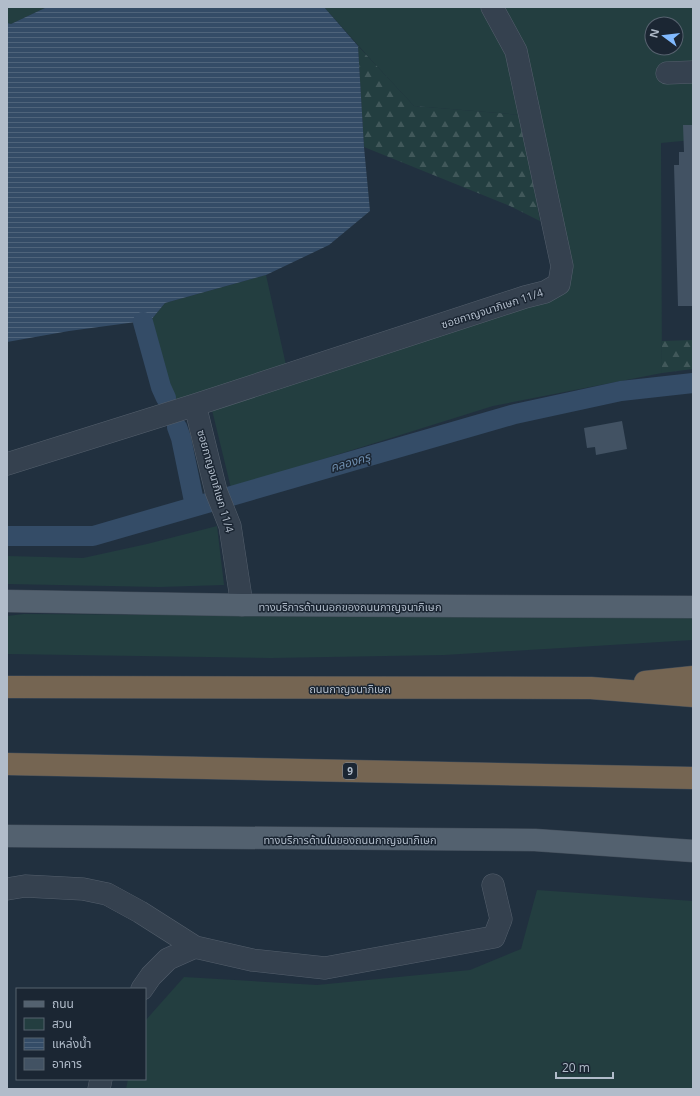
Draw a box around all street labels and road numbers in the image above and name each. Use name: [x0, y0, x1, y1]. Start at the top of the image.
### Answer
street label: ซอยกาญจนาภิเษก 11/4: [439, 284, 546, 332]
street label: ซอยกาญจนาภิเษก 11/4: [194, 428, 238, 535]
street label: ทางบริการด้านนอกของถนนกาญจนาภิเษก: [258, 599, 442, 614]
street label: ถนนกาญจนาภิเษก: [309, 681, 391, 696]
road number: 9: [343, 763, 357, 779]
street label: ทางบริการด้านในของถนนกาญจนาภิเษก: [263, 832, 437, 847]

